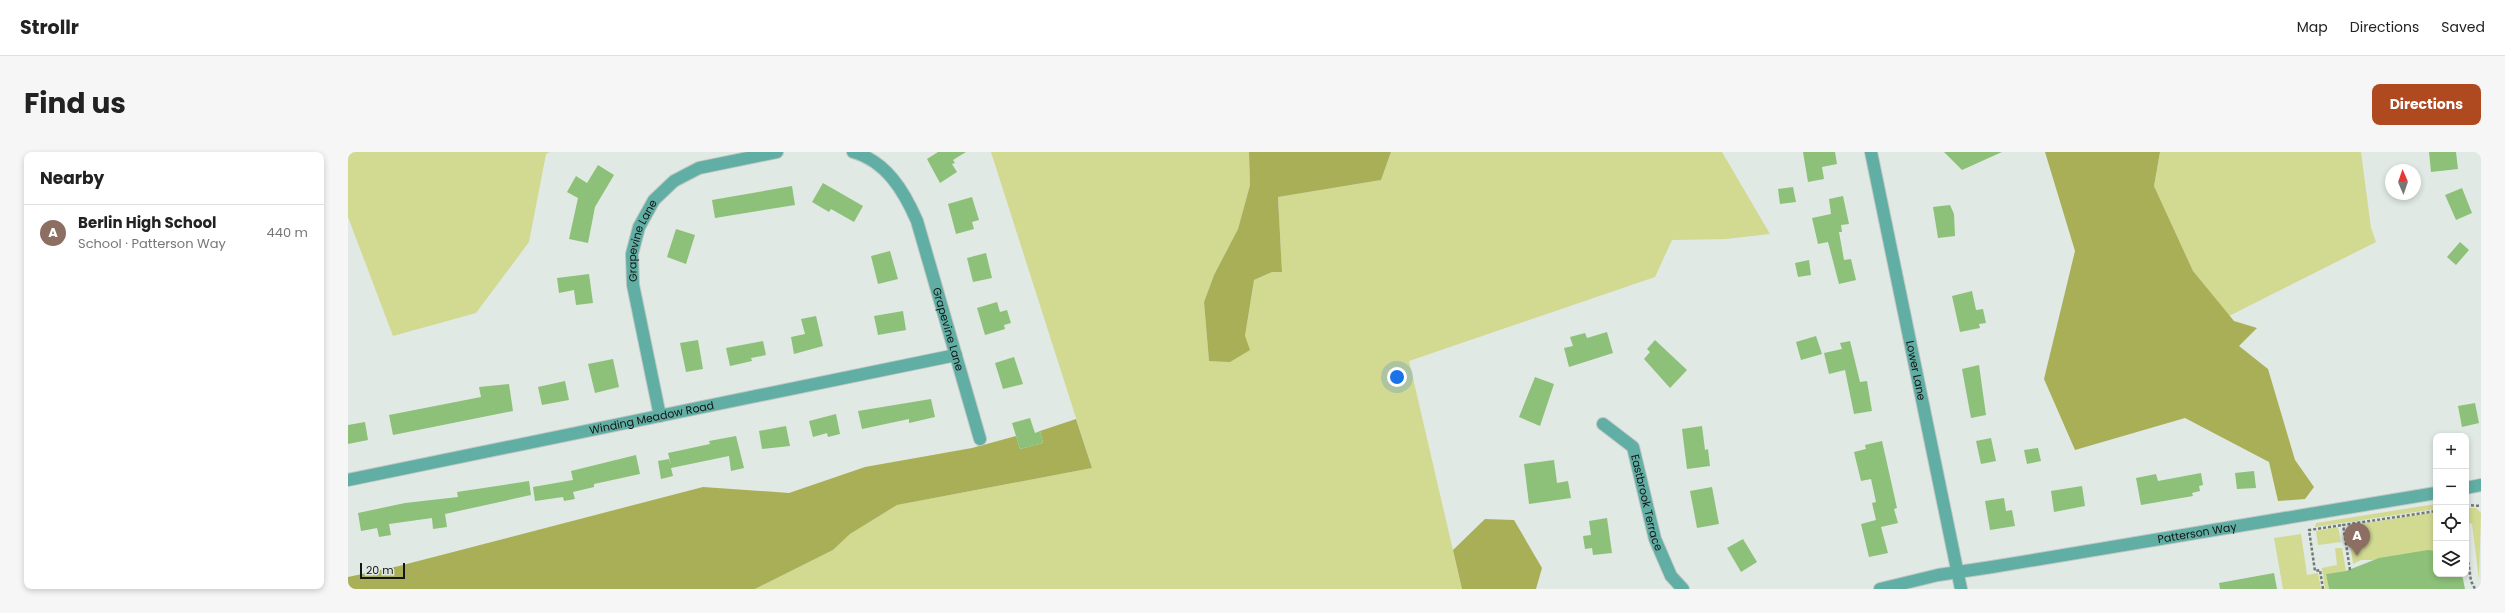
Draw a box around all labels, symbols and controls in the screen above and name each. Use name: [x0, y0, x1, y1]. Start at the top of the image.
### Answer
text: Strollr: [20, 14, 79, 41]
text: Map: [2297, 17, 2328, 37]
text: Directions: [2350, 17, 2419, 37]
text: Saved: [2441, 17, 2485, 37]
text: Find us: [24, 84, 126, 123]
button: Directions: [2372, 84, 2481, 125]
north arrow: [2385, 164, 2421, 200]
text: Nearby: [40, 166, 104, 190]
street label: Grapevine Lane: [624, 196, 661, 282]
text: Berlin High School: [78, 212, 217, 233]
text: A: [48, 223, 58, 242]
text: 440 m: [267, 223, 308, 242]
text: School · Patterson Way: [78, 234, 226, 253]
street label: Grapevine Lane: [929, 286, 968, 373]
street label: Lower Lane: [1902, 339, 1930, 402]
your location: [1387, 367, 1407, 387]
street label: Winding Meadow Road: [588, 397, 715, 438]
map controls: [2433, 433, 2469, 577]
button: +: [2433, 433, 2469, 469]
street label: Eastbrook Terrace: [1627, 453, 1667, 553]
button: −: [2433, 469, 2469, 505]
button: locate: [2433, 505, 2469, 541]
street label: Patterson Way: [2156, 518, 2238, 547]
pin: A: [2344, 523, 2370, 556]
button: layers: [2433, 541, 2469, 577]
scale bar: [360, 561, 405, 580]
text: 20 m: [366, 562, 394, 578]

